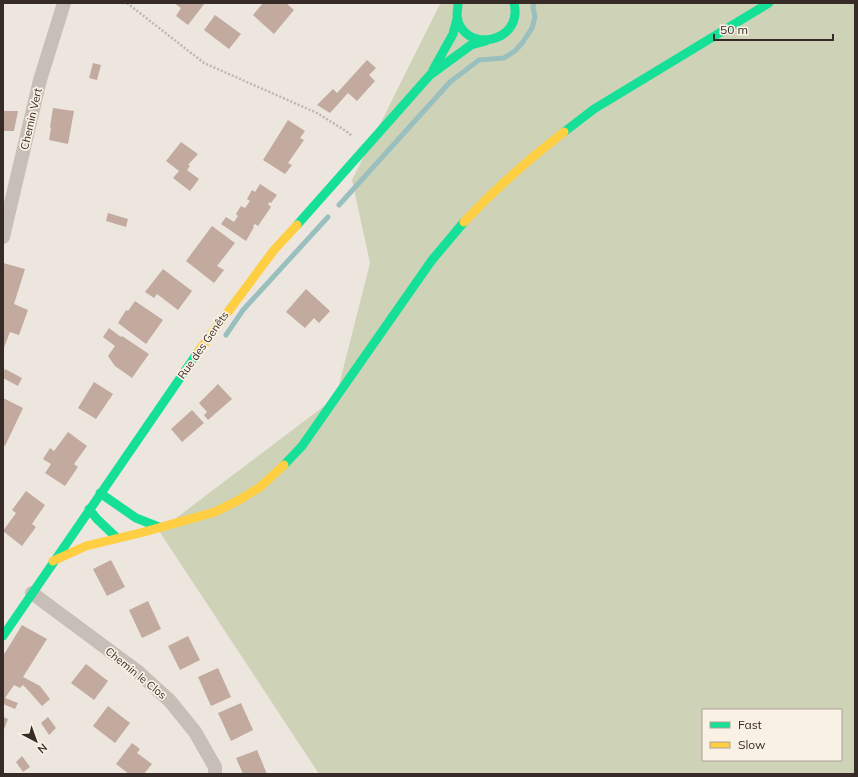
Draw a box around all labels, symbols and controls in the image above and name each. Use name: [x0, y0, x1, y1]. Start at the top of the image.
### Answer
scale bar: [714, 16, 833, 42]
text: 50 m: [720, 22, 748, 37]
street label: Chemin Vert: [17, 87, 45, 151]
street label: Rue des Genêts: [174, 308, 232, 382]
street label: Chemin le Clos: [102, 644, 170, 702]
legend: [702, 709, 842, 761]
text: Fast: [738, 717, 762, 732]
north arrow: [16, 721, 56, 761]
text: Slow: [738, 737, 766, 752]
text: N: [35, 741, 50, 757]

